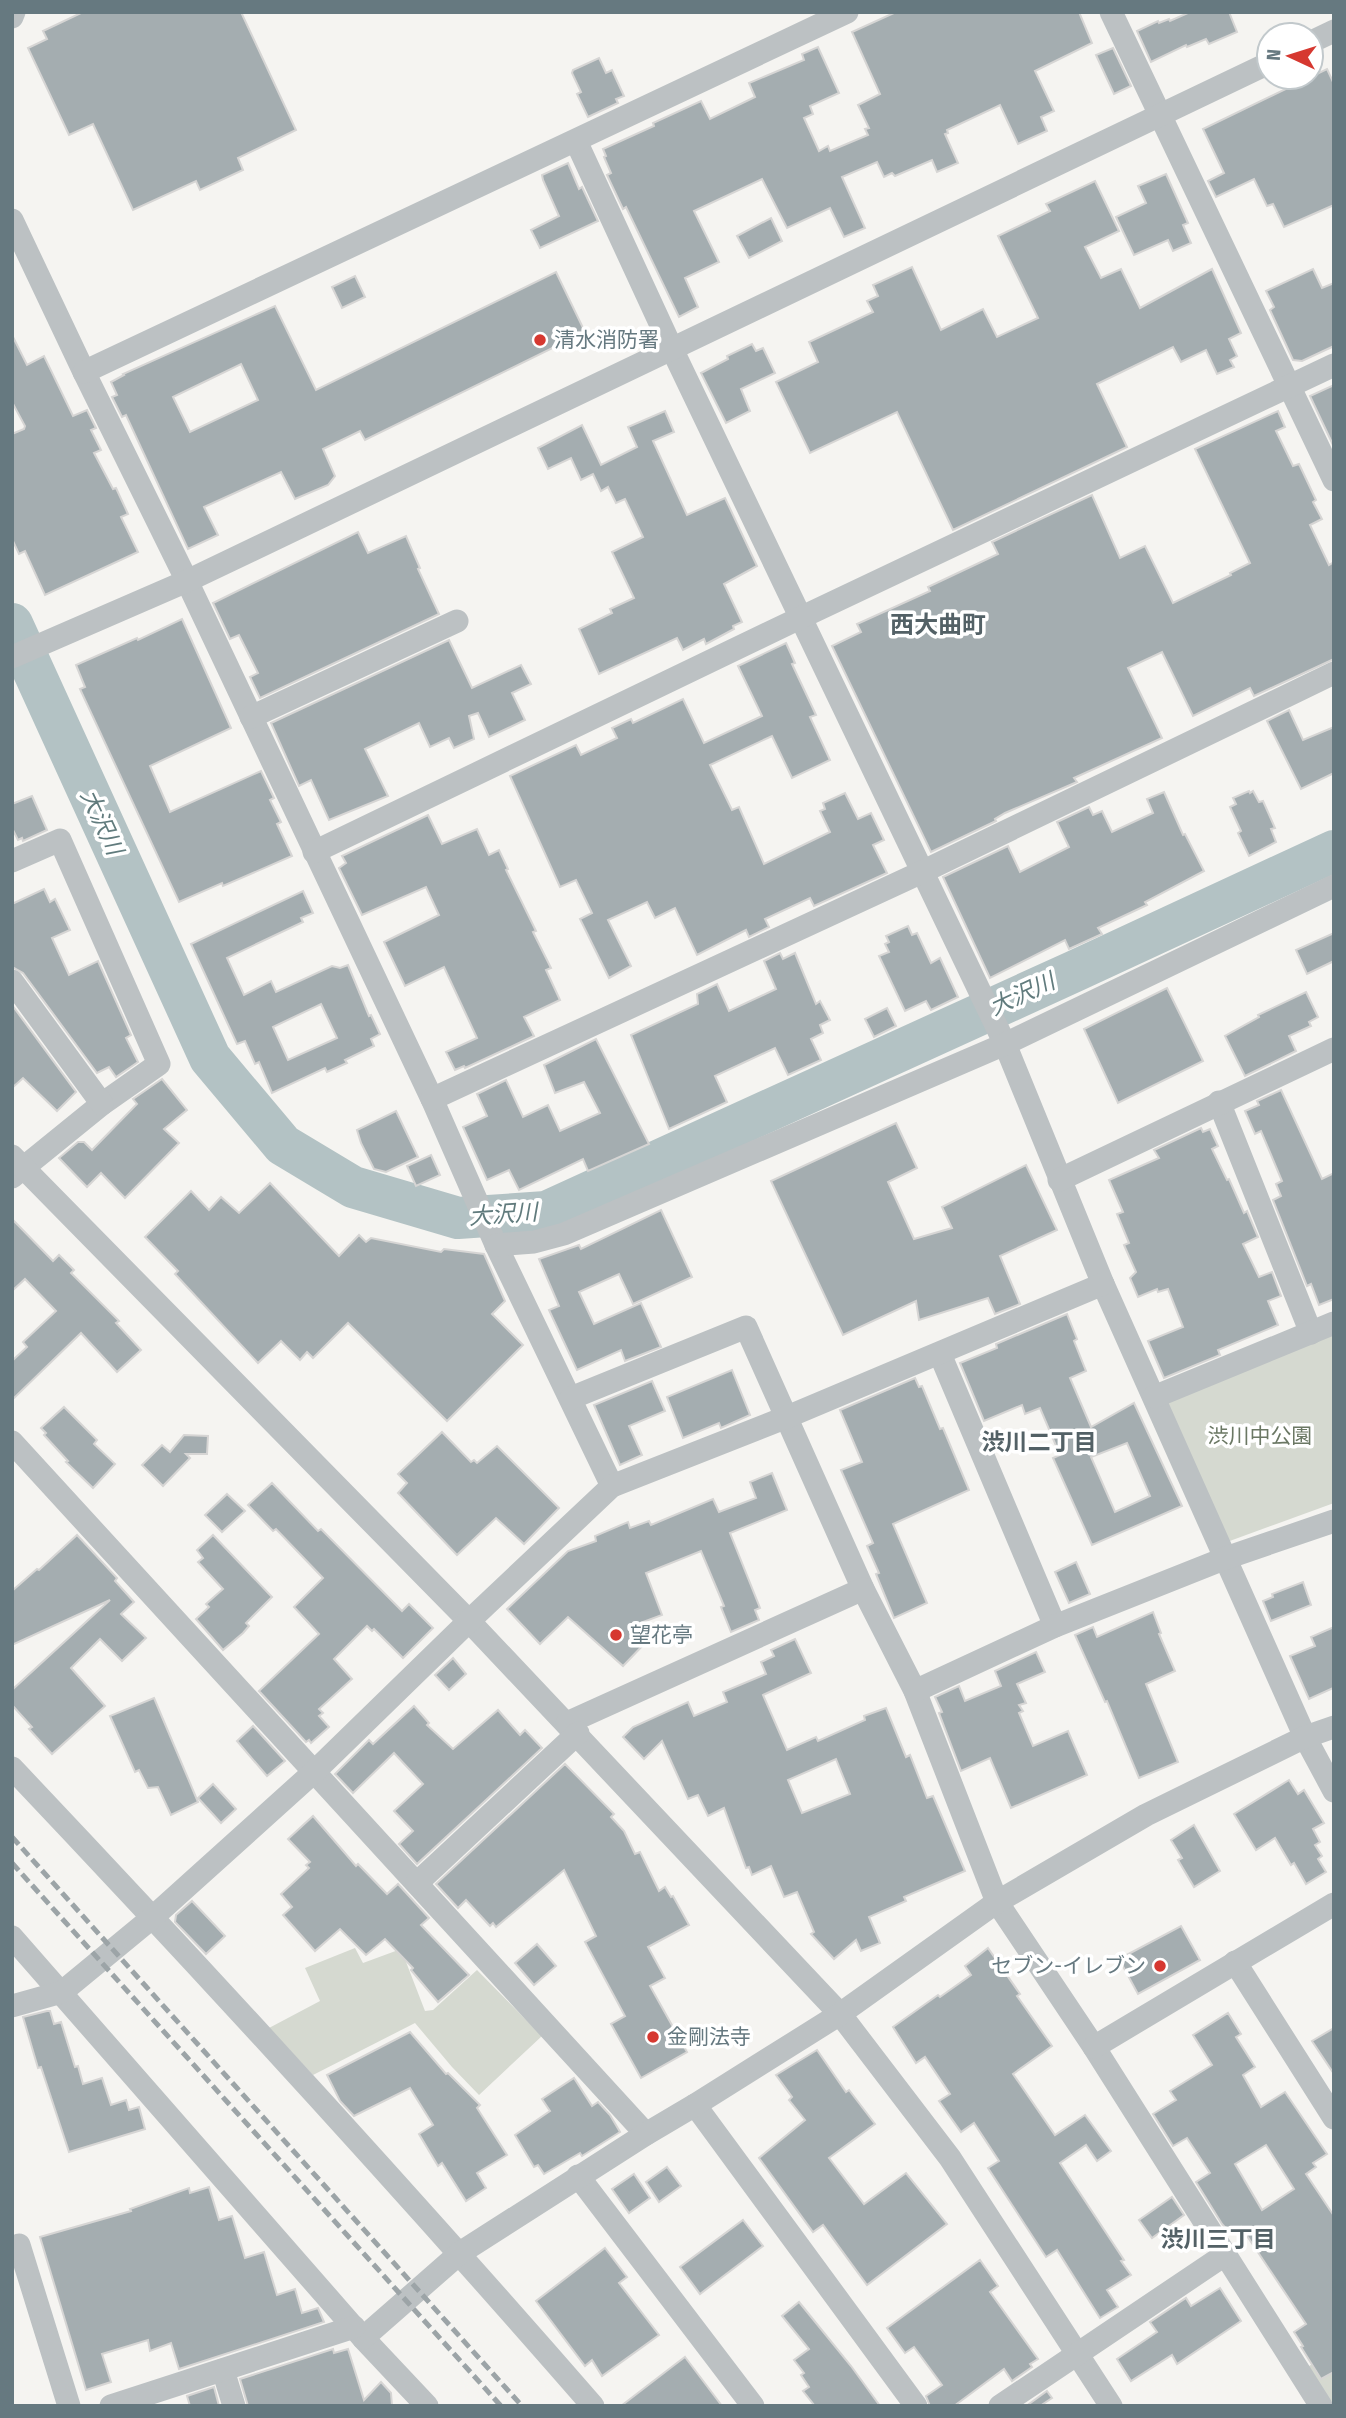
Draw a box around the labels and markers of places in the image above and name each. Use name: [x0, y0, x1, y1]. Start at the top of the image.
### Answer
place label: 清水消防署: [554, 327, 659, 353]
marker: 清水消防署: [532, 332, 548, 348]
place label: 望花亭: [630, 1622, 693, 1648]
marker: 望花亭: [608, 1627, 624, 1643]
place label: セブン-イレブン: [991, 1953, 1146, 1979]
marker: セブン-イレブン: [1152, 1958, 1168, 1974]
place label: 金剛法寺: [667, 2024, 751, 2050]
marker: 金剛法寺: [645, 2029, 661, 2045]

